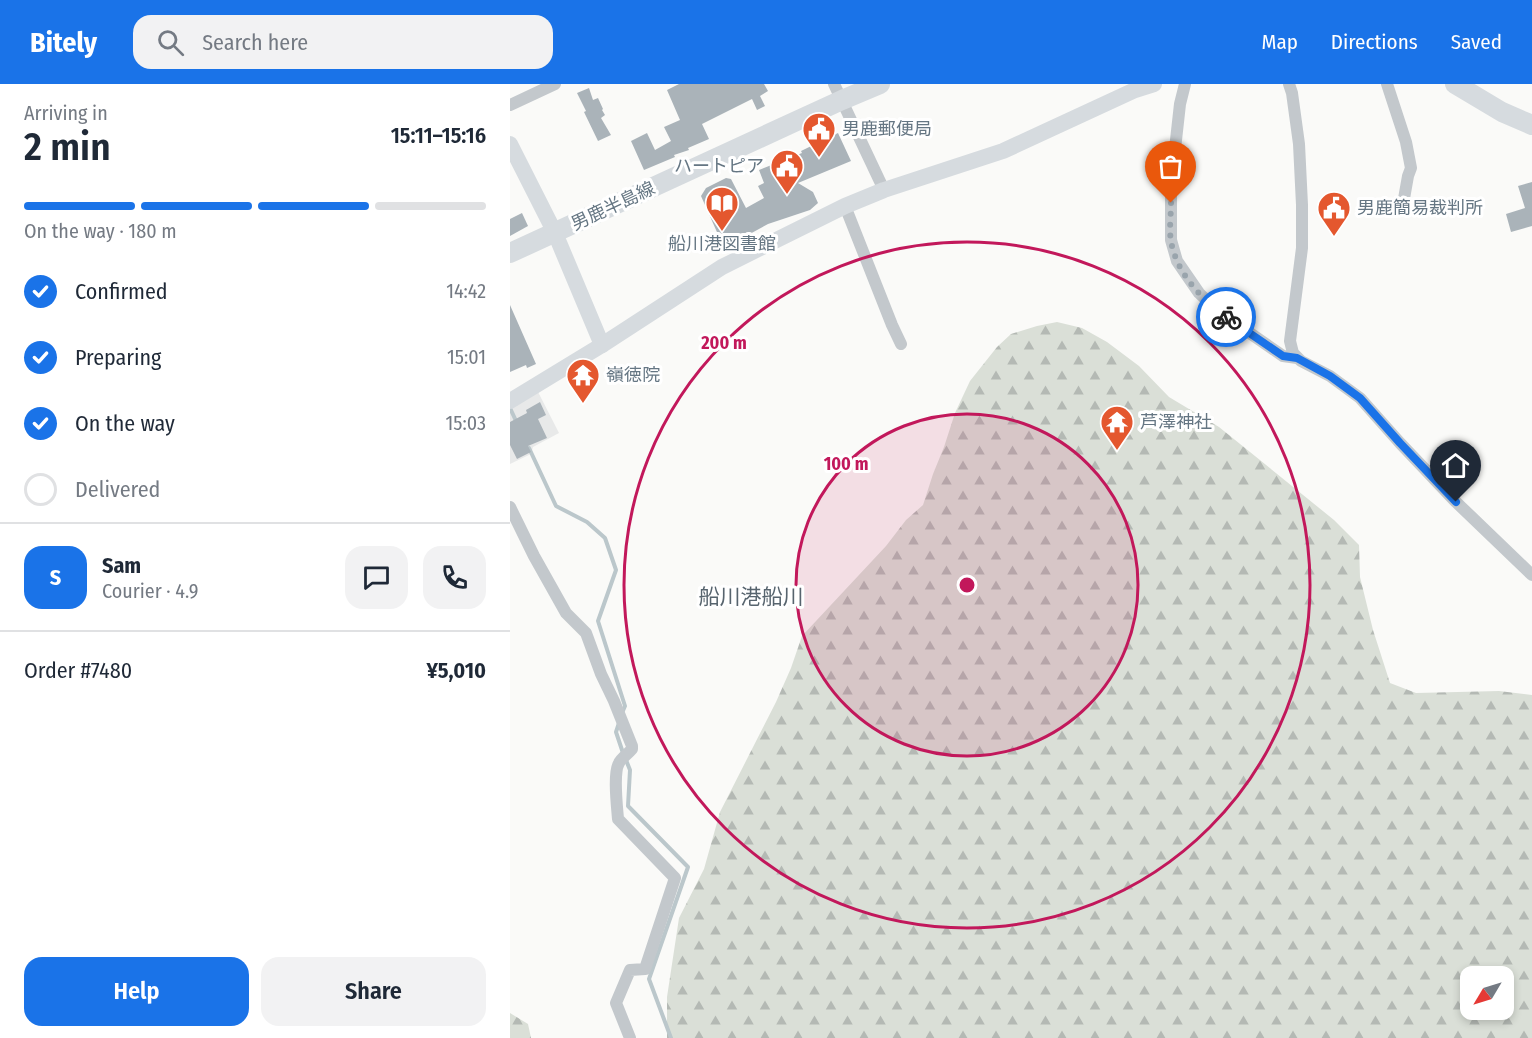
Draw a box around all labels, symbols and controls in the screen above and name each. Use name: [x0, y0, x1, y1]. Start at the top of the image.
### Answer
search box: [133, 15, 553, 69]
text: Bitely: [30, 26, 97, 59]
icon: search: [154, 26, 187, 59]
text: Search here: [202, 29, 308, 56]
text: Map: [1261, 29, 1298, 55]
text: Directions: [1331, 29, 1418, 55]
text: Saved: [1451, 29, 1502, 55]
text: Arriving in: [24, 101, 108, 125]
public building icon: 男鹿郵便局: [801, 111, 837, 158]
place label: 男鹿郵便局: [842, 118, 932, 140]
text: 15:11–15:16: [391, 122, 486, 149]
text: 2 min: [24, 124, 111, 170]
pin: [1145, 141, 1196, 203]
public building icon: ハートピア: [769, 148, 805, 195]
icon: bag: [1154, 150, 1187, 183]
place label: ハートピア: [674, 155, 764, 177]
street label: 男鹿半島線: [568, 177, 658, 235]
library icon: 船川港図書館: [704, 185, 740, 232]
public building icon: 男鹿簡易裁判所: [1316, 190, 1352, 237]
place label: 男鹿簡易裁判所: [1357, 197, 1483, 219]
text: On the way · 180 m: [24, 219, 177, 243]
place label: 船川港図書館: [668, 233, 776, 255]
icon: check: [24, 275, 57, 308]
text: Confirmed: [75, 278, 168, 305]
text: 14:42: [446, 279, 486, 303]
courier: [1196, 287, 1256, 347]
icon: bike: [1210, 301, 1243, 334]
text: 200 m: [700, 332, 747, 354]
icon: check: [24, 341, 57, 374]
text: Preparing: [75, 344, 161, 371]
text: 15:01: [447, 345, 486, 369]
temple icon: 嶺徳院: [565, 357, 601, 404]
place label: 嶺徳院: [606, 364, 660, 386]
temple icon: 芦澤神社: [1099, 404, 1135, 451]
icon: check: [24, 407, 57, 440]
text: On the way: [75, 410, 175, 437]
text: 15:03: [446, 411, 486, 435]
place label: 芦澤神社: [1140, 411, 1212, 433]
pin: [1430, 440, 1481, 502]
icon: home: [1439, 449, 1472, 482]
text: 100 m: [824, 453, 868, 475]
text: Delivered: [75, 476, 160, 503]
button: chat: [345, 546, 408, 609]
button: phone: [423, 546, 486, 609]
text: Sam: [102, 552, 141, 579]
text: S: [50, 564, 61, 591]
centre of rings: [957, 575, 977, 595]
text: Courier · 4.9: [102, 579, 198, 603]
district label: 船川港船川: [699, 584, 804, 610]
text: Order #7480: [24, 657, 132, 684]
text: ¥5,010: [427, 657, 486, 684]
button: Help: [24, 957, 249, 1026]
button: Share: [261, 957, 486, 1026]
north arrow: [1460, 966, 1514, 1020]
map controls: [1460, 966, 1514, 1020]

